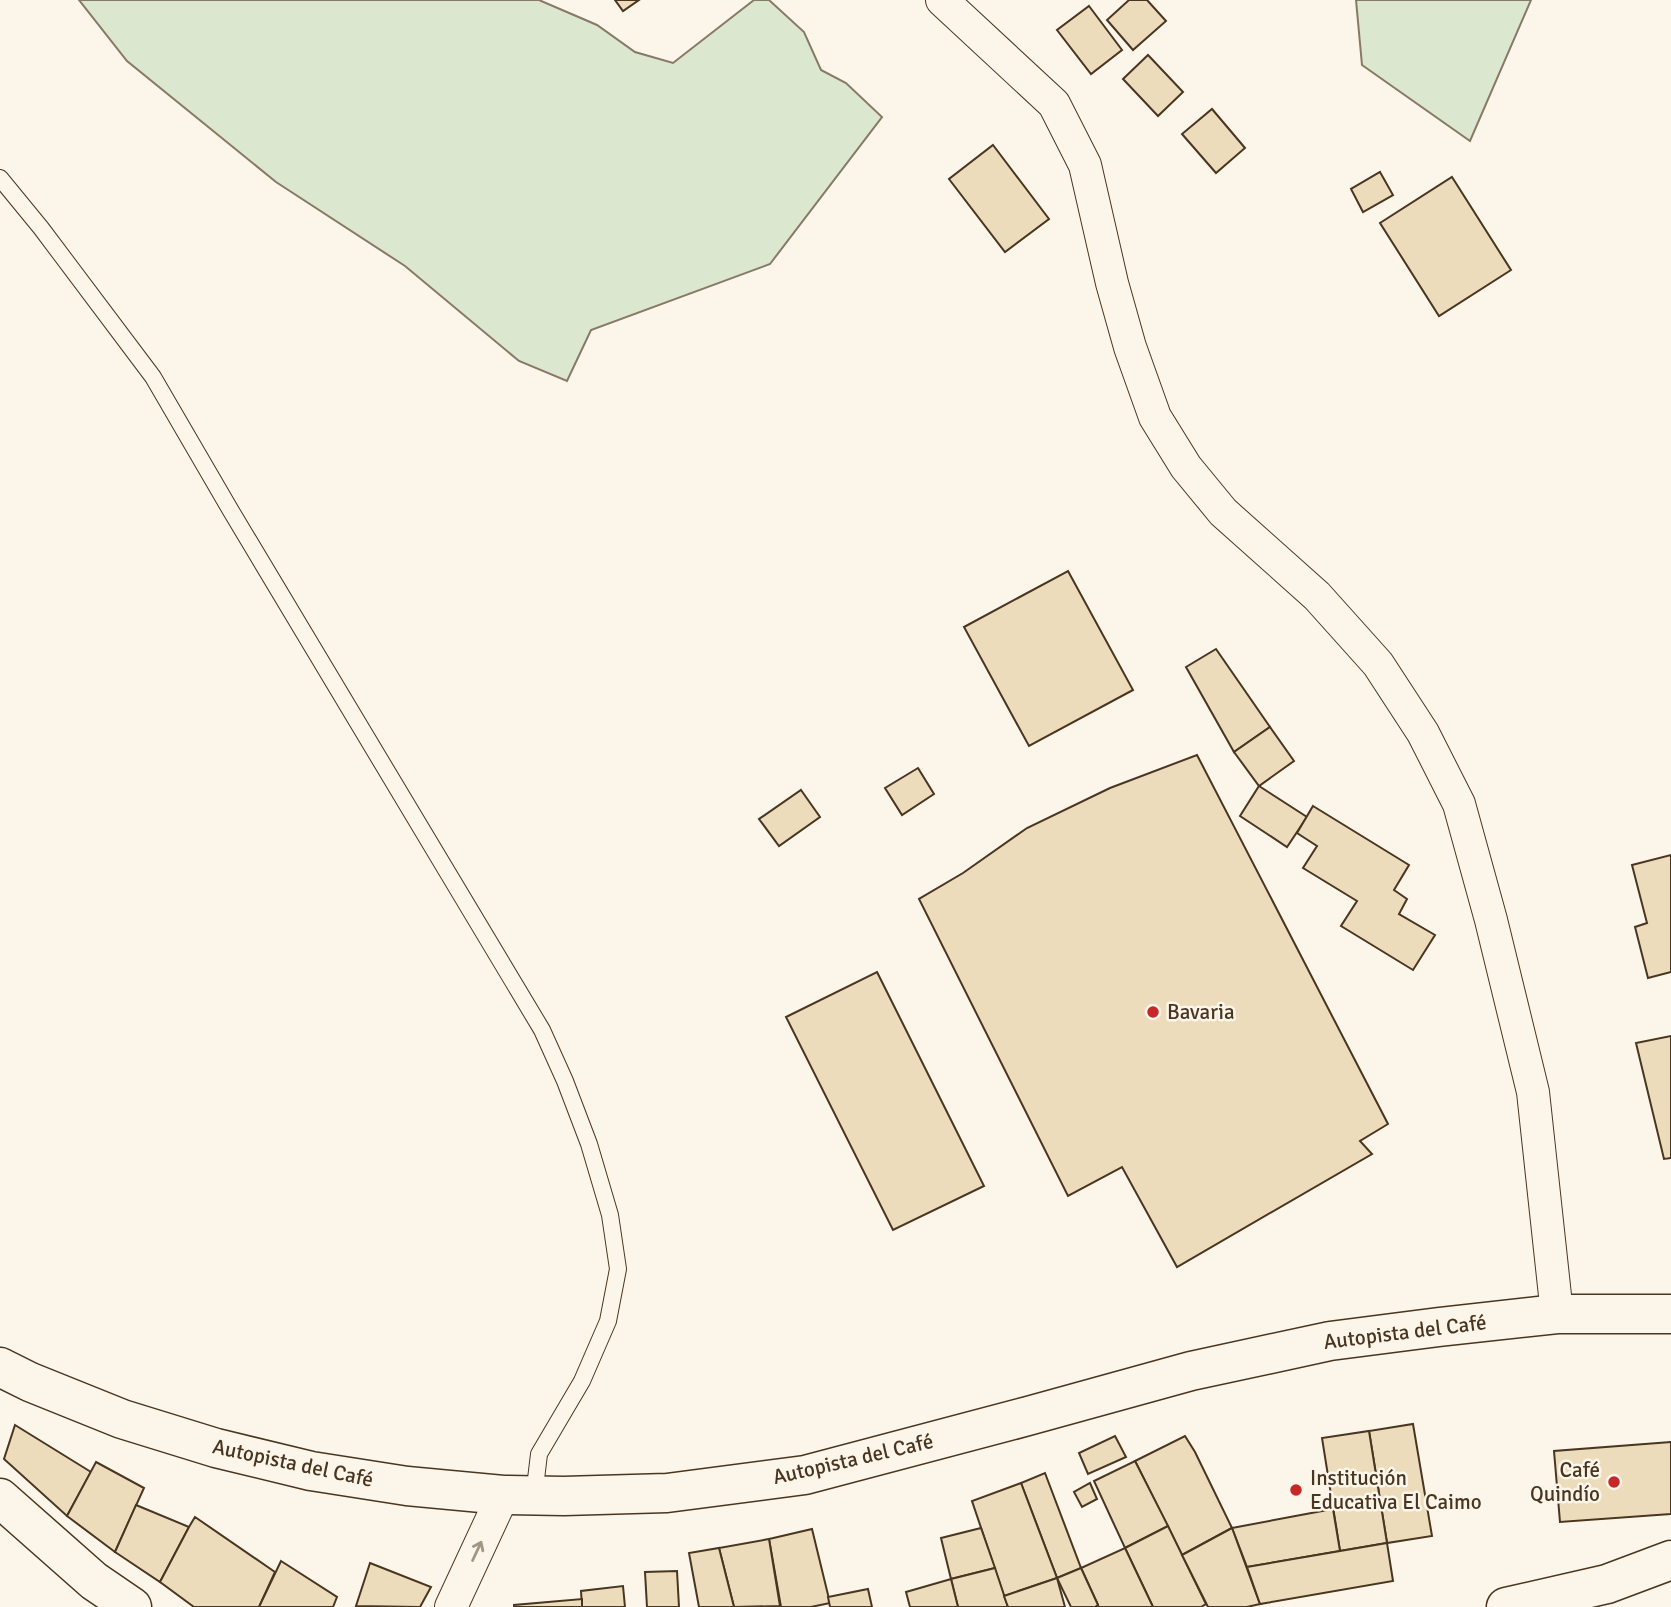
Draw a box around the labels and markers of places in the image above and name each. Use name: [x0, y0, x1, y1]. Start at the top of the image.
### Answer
place label: Bavaria: [1167, 999, 1235, 1025]
marker: Bavaria: [1145, 1004, 1161, 1020]
place label: Café Quindío: [1530, 1457, 1600, 1507]
place label: Institución Educativa El Caimo: [1310, 1465, 1482, 1515]
marker: Café Quindío: [1606, 1474, 1622, 1490]
marker: Institución Educativa El Caimo: [1288, 1482, 1304, 1498]

